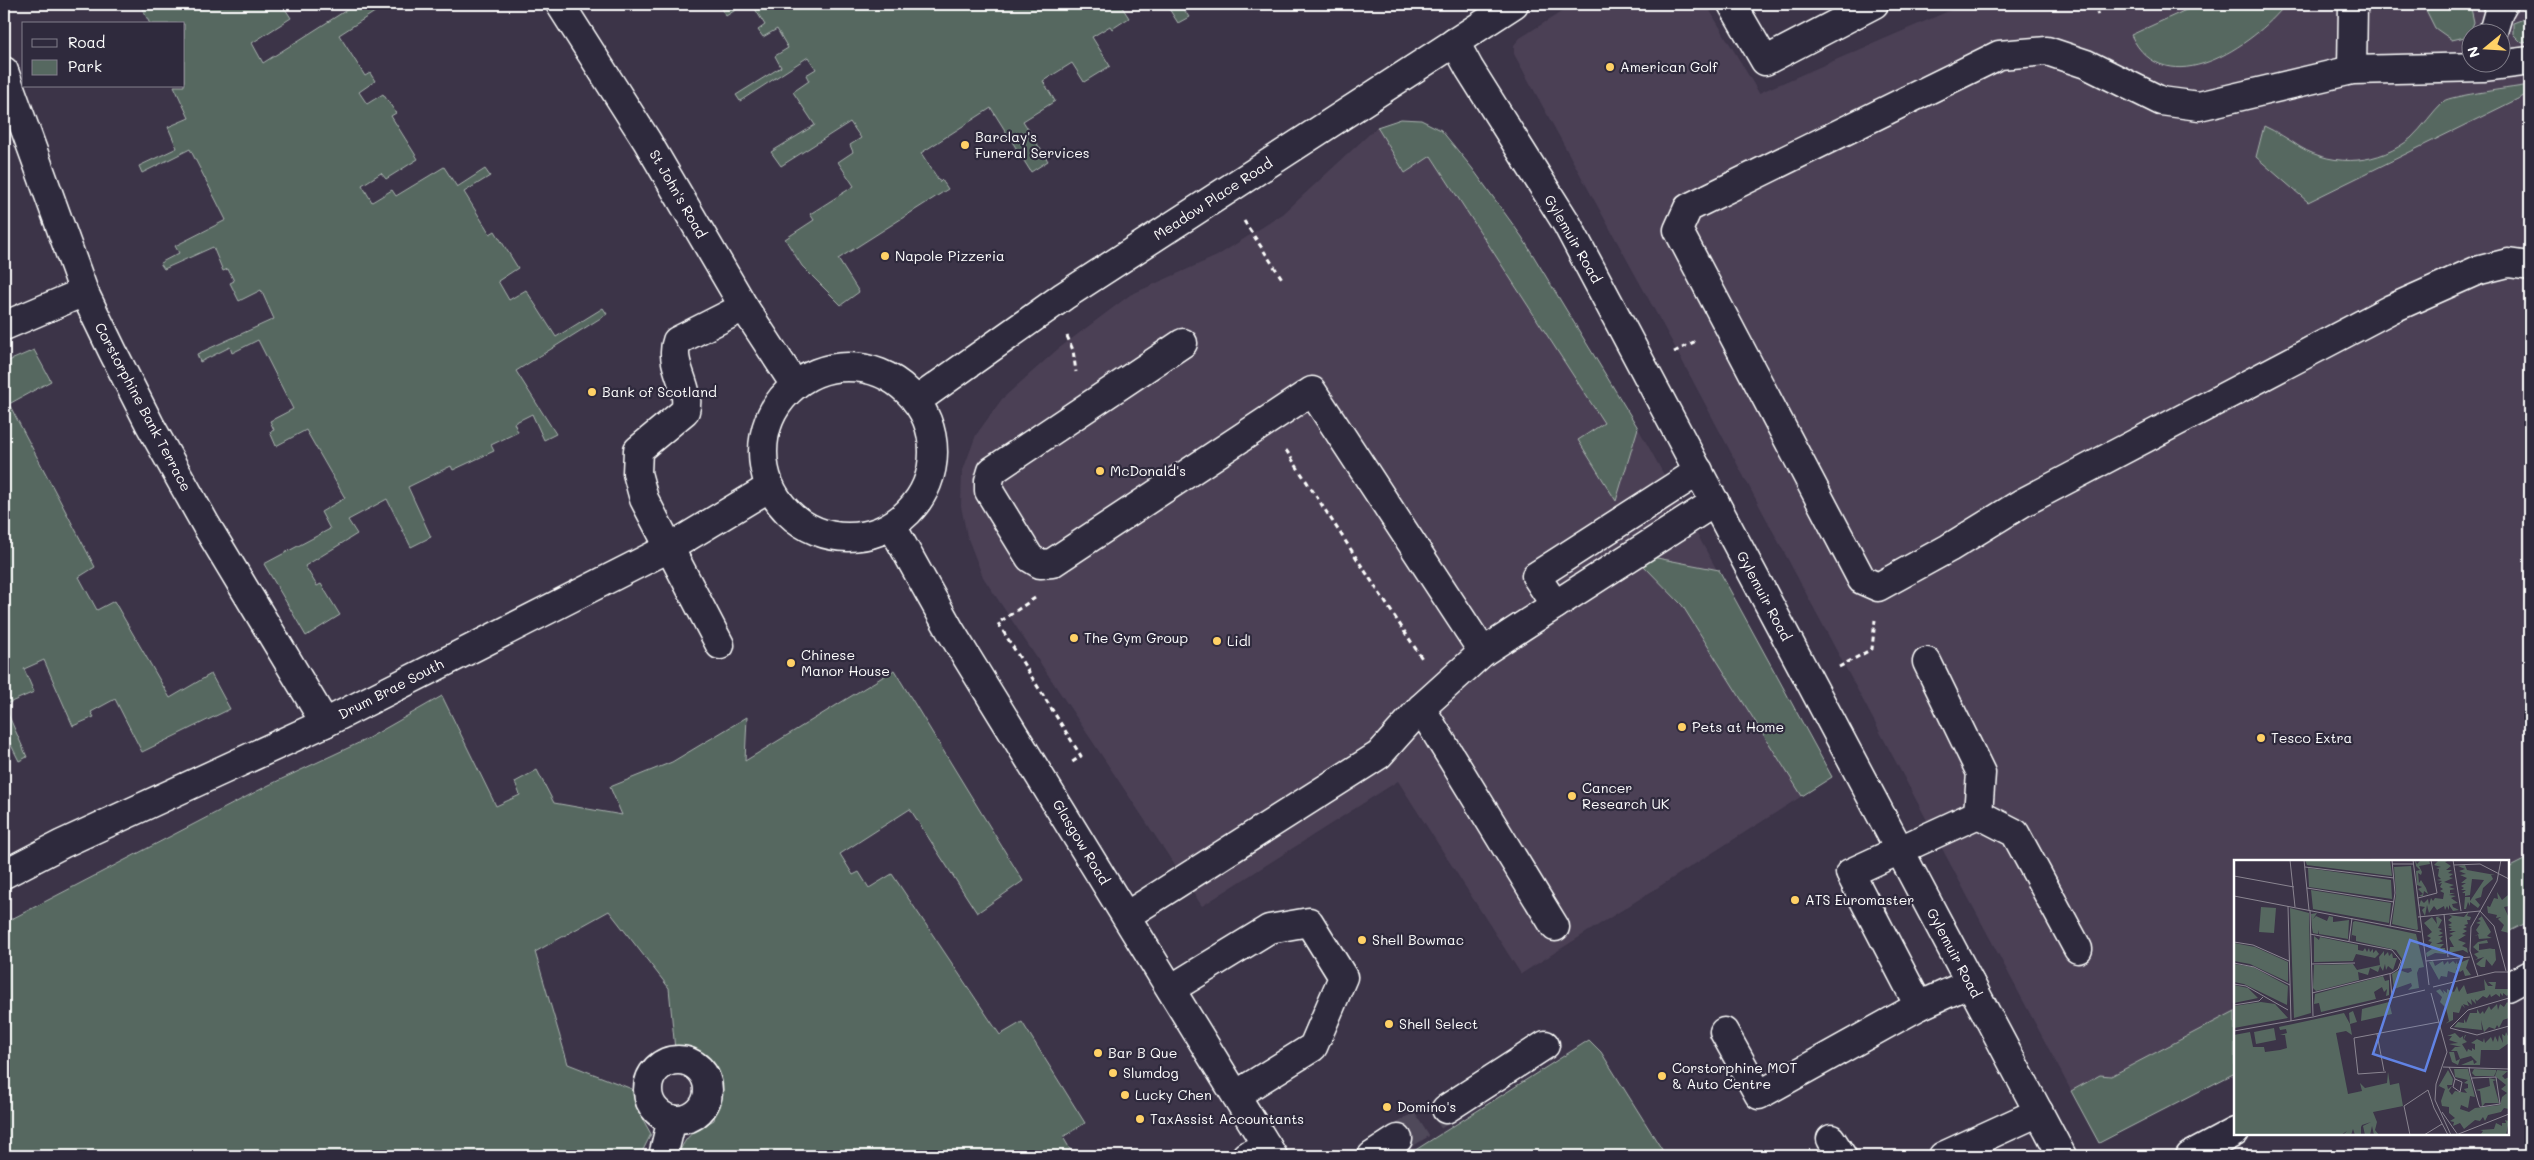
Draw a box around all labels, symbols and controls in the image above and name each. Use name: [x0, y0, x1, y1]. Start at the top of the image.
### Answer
legend: [22, 22, 185, 88]
north arrow: [2462, 22, 2512, 72]
text: Road: [68, 32, 105, 52]
text: N: [2462, 44, 2484, 60]
text: Park: [68, 56, 102, 76]
place label: American Golf: [1620, 57, 1718, 76]
marker: American Golf: [1604, 61, 1616, 73]
place label: Barclay's Funeral Services: [975, 127, 1090, 162]
marker: Barclay's Funeral Services: [959, 139, 971, 151]
street label: St John's Road: [645, 146, 712, 242]
street label: Meadow Place Road: [1150, 153, 1276, 244]
street label: Gylemuir Road: [1540, 191, 1607, 287]
place label: Napole Pizzeria: [895, 246, 1005, 265]
marker: Napole Pizzeria: [879, 250, 891, 262]
street label: Corstorphine Bank Terrace: [91, 319, 196, 494]
place label: Bank of Scotland: [602, 382, 717, 401]
marker: Bank of Scotland: [586, 386, 598, 398]
place label: McDonald's: [1110, 461, 1186, 480]
marker: McDonald's: [1094, 465, 1106, 477]
street label: Gylemuir Road: [1733, 547, 1796, 644]
place label: The Gym Group: [1084, 628, 1188, 647]
place label: Lidl: [1227, 631, 1251, 650]
marker: The Gym Group: [1068, 632, 1080, 644]
marker: Lidl: [1211, 635, 1223, 647]
place label: Chinese Manor House: [801, 645, 890, 680]
street label: Drum Brae South: [335, 654, 447, 723]
marker: Chinese Manor House: [785, 657, 797, 669]
place label: Pets at Home: [1692, 717, 1784, 736]
marker: Pets at Home: [1676, 721, 1688, 733]
place label: Tesco Extra: [2271, 728, 2352, 747]
marker: Tesco Extra: [2255, 732, 2267, 744]
place label: Cancer Research UK: [1582, 778, 1670, 813]
marker: Cancer Research UK: [1566, 790, 1578, 802]
street label: Glasgow Road: [1049, 796, 1114, 888]
inset map: [2234, 860, 2509, 1135]
place label: ATS Euromaster: [1805, 890, 1914, 909]
marker: ATS Euromaster: [1789, 894, 1801, 906]
street label: Gylemuir Road: [1923, 904, 1986, 1001]
place label: Shell Bowmac: [1372, 930, 1464, 949]
marker: Shell Bowmac: [1356, 934, 1368, 946]
place label: Shell Select: [1399, 1014, 1478, 1033]
marker: Shell Select: [1383, 1018, 1395, 1030]
place label: Bar B Que: [1108, 1043, 1177, 1062]
marker: Bar B Que: [1092, 1047, 1104, 1059]
place label: Corstorphine MOT & Auto Centre: [1672, 1058, 1798, 1093]
place label: Slumdog: [1123, 1063, 1179, 1082]
marker: Slumdog: [1107, 1067, 1119, 1079]
marker: Corstorphine MOT & Auto Centre: [1656, 1070, 1668, 1082]
place label: Lucky Chen: [1135, 1085, 1212, 1104]
marker: Lucky Chen: [1119, 1089, 1131, 1101]
place label: Domino's: [1397, 1097, 1456, 1116]
marker: Domino's: [1381, 1101, 1393, 1113]
place label: TaxAssist Accountants: [1150, 1109, 1304, 1128]
marker: TaxAssist Accountants: [1134, 1113, 1146, 1125]

